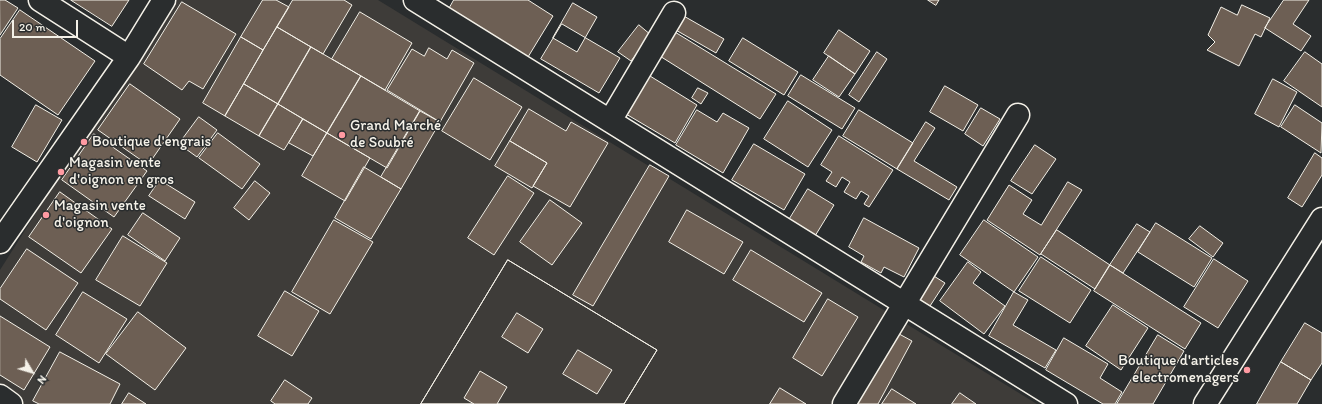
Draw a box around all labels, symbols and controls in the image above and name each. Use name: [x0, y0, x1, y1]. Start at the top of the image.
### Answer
scale bar: [14, 12, 80, 38]
text: 20 m: [19, 20, 46, 34]
place label: Grand Marché de Soubré: [350, 117, 441, 152]
marker: Grand Marché de Soubré: [337, 130, 347, 140]
place label: Boutique d'engrais: [92, 133, 211, 151]
marker: Boutique d'engrais: [79, 137, 89, 147]
place label: Magasin vente d'oignon en gros: [69, 154, 174, 189]
marker: Magasin vente d'oignon en gros: [56, 167, 66, 177]
place label: Magasin vente d'oignon: [54, 197, 146, 232]
marker: Magasin vente d'oignon: [41, 210, 51, 220]
north arrow: [12, 352, 52, 392]
place label: Boutique d'articles electromenagers: [1118, 352, 1239, 387]
marker: Boutique d'articles electromenagers: [1242, 365, 1252, 375]
text: N: [34, 373, 49, 387]

